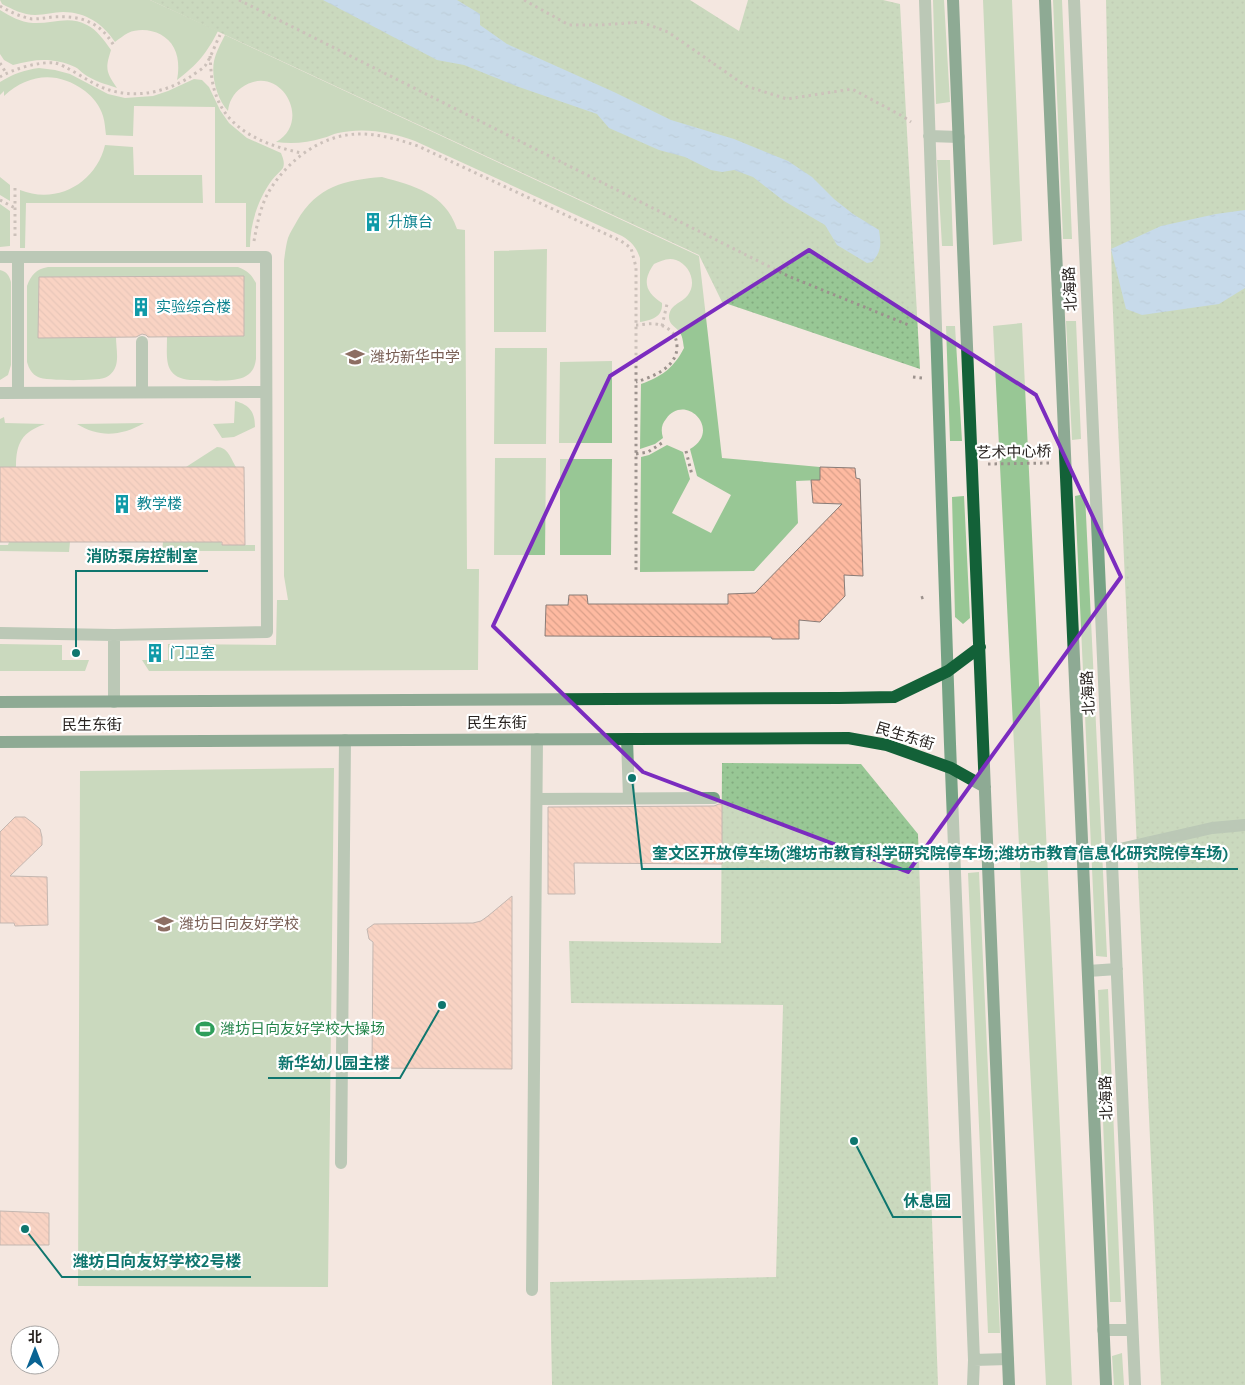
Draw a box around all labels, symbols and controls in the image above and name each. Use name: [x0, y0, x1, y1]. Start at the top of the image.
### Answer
building icon: 升旗台: [362, 211, 384, 233]
place label: 升旗台: [388, 212, 433, 231]
street label: 北海路: [1059, 266, 1080, 312]
building icon: 实验综合楼: [130, 296, 152, 318]
place label: 实验综合楼: [156, 297, 231, 316]
school or university icon: 潍坊新华中学: [344, 346, 366, 368]
place label: 潍坊新华中学: [370, 347, 460, 366]
street label: 艺术中心桥: [976, 441, 1052, 462]
building icon: 教学楼: [111, 493, 133, 515]
place label: 教学楼: [137, 494, 182, 513]
callout: 消防泵房控制室: [76, 540, 208, 571]
text: 消防泵房控制室: [86, 546, 198, 566]
building icon: 门卫室: [144, 642, 166, 664]
place label: 门卫室: [170, 643, 215, 662]
street label: 北海路: [1077, 670, 1098, 716]
street label: 民生东街: [467, 713, 527, 732]
street label: 民生东街: [62, 715, 122, 734]
street label: 民生东街: [874, 718, 937, 753]
callout: 奎文区开放停车场(潍坊市教育科学研究院停车场;潍坊市教育信息化研究院停车场): [642, 838, 1238, 869]
text: 奎文区开放停车场(潍坊市教育科学研究院停车场;潍坊市教育信息化研究院停车场): [652, 843, 1228, 863]
school or university icon: 潍坊日向友好学校: [153, 913, 175, 935]
place label: 潍坊日向友好学校: [179, 914, 299, 933]
sports icon: 潍坊日向友好学校大操场: [194, 1018, 216, 1040]
place label: 潍坊日向友好学校大操场: [220, 1019, 385, 1038]
callout: 新华幼儿园主楼: [268, 1047, 400, 1078]
text: 新华幼儿园主楼: [278, 1053, 390, 1073]
street label: 北海路: [1095, 1075, 1116, 1121]
callout: 休息园: [893, 1186, 961, 1217]
text: 休息园: [903, 1191, 951, 1211]
callout: 潍坊日向友好学校2号楼: [62, 1246, 251, 1277]
text: 潍坊日向友好学校2号楼: [72, 1251, 242, 1271]
north arrow: [10, 1325, 60, 1375]
text: 北: [28, 1328, 42, 1346]

